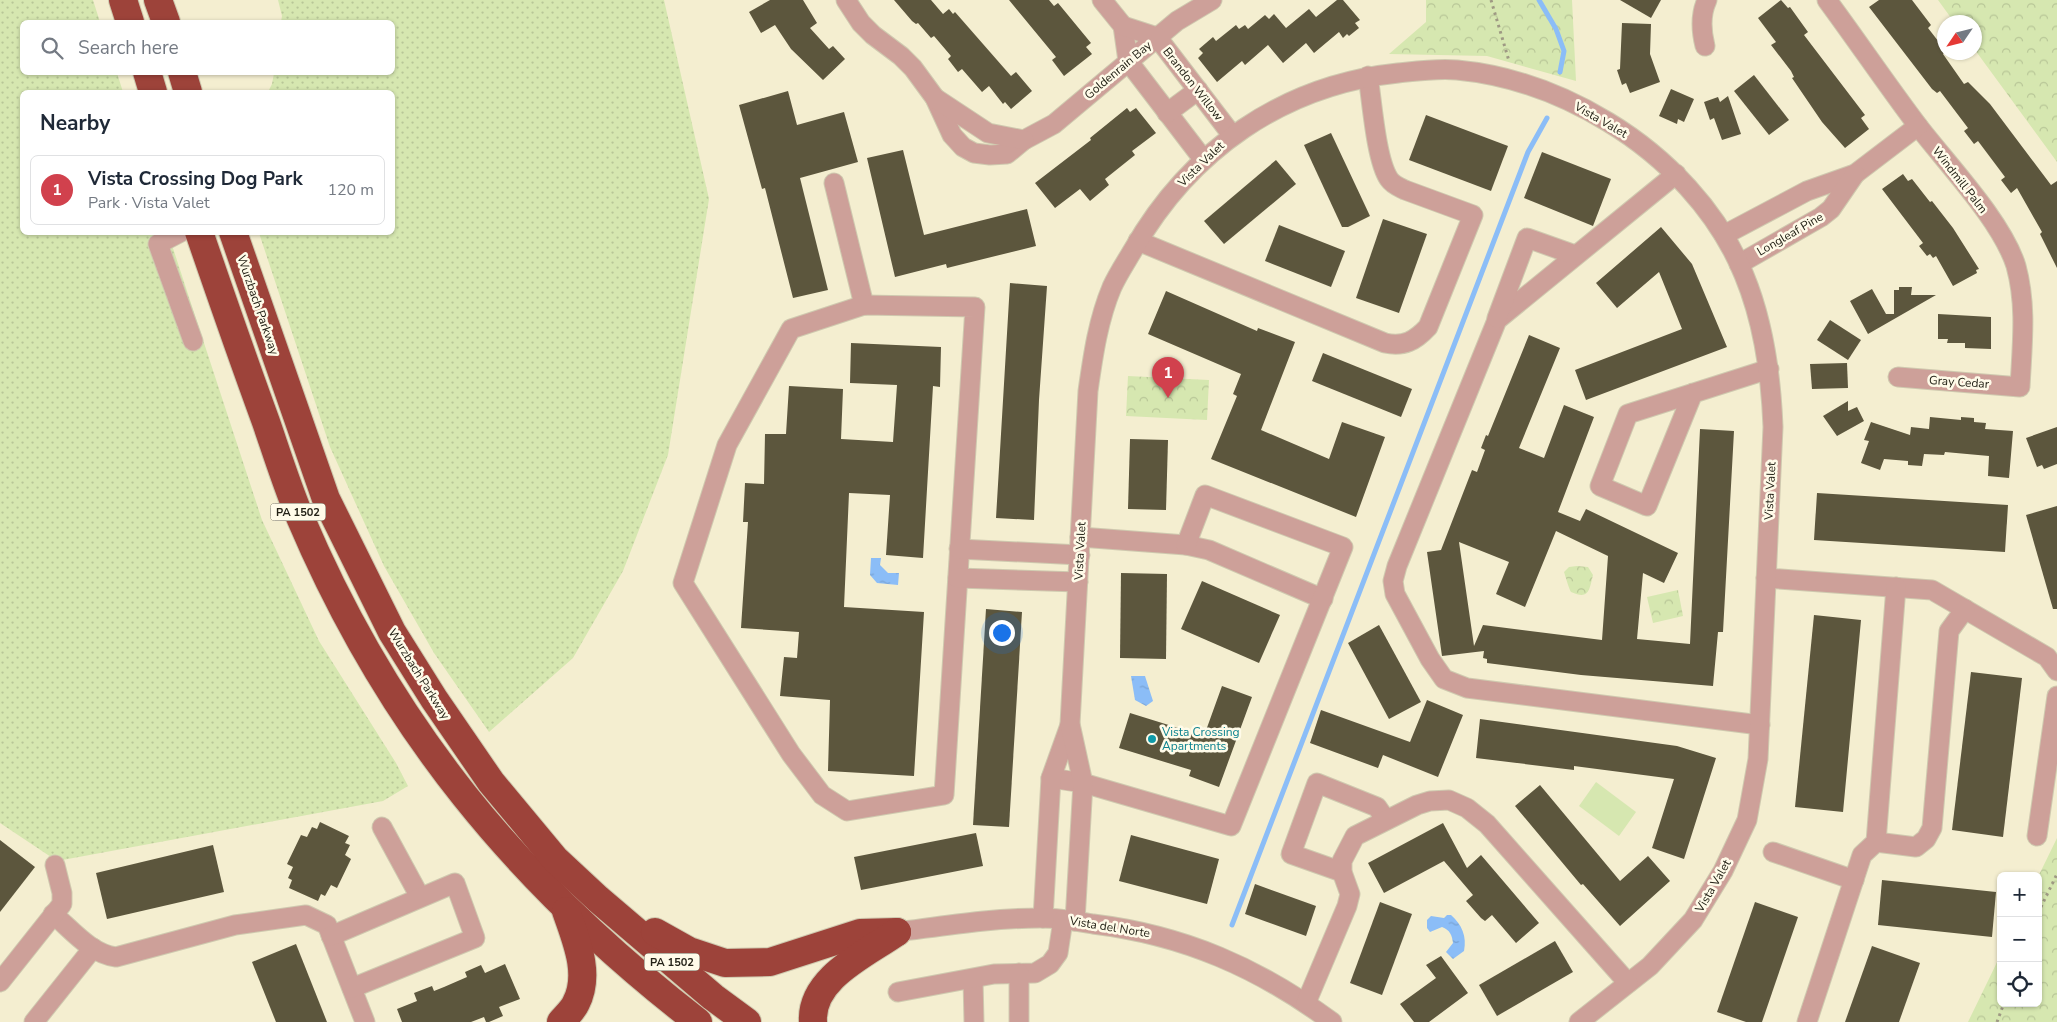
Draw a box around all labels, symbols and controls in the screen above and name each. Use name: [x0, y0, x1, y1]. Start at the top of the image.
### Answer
north arrow: [1937, 15, 1982, 60]
search box: [20, 20, 395, 75]
icon: search: [38, 34, 66, 62]
text: Search here: [78, 35, 179, 61]
street label: Goldenrain Bay: [1081, 37, 1156, 103]
street label: Brandon Willow: [1159, 44, 1227, 124]
street label: Vista Valet: [1571, 98, 1631, 142]
text: Nearby: [40, 109, 110, 137]
street label: Vista Valet: [1174, 137, 1228, 191]
street label: Windmill Palm: [1929, 143, 1991, 217]
text: Vista Crossing Dog Park: [88, 166, 303, 192]
text: 1: [52, 179, 62, 201]
text: 120 m: [327, 179, 374, 201]
text: Park · Vista Valet: [88, 192, 210, 214]
street label: Longleaf Pine: [1754, 209, 1826, 259]
street label: Wurzbach Parkway: [233, 253, 283, 358]
pin: 1: [1152, 357, 1184, 398]
street label: Gray Cedar: [1928, 372, 1990, 392]
street label: Vista Valet: [1760, 461, 1780, 522]
road number: PA 1502: [270, 504, 326, 520]
street label: Vista Valet: [1070, 521, 1090, 582]
your location: [989, 620, 1015, 646]
street label: Wurzbach Parkway: [385, 626, 454, 723]
place label: Vista Crossing Apartments: [1161, 724, 1240, 754]
marker: Vista Crossing Apartments: [1146, 733, 1158, 745]
street label: Vista Valet: [1691, 856, 1735, 916]
map controls: [1997, 872, 2042, 1007]
button: +: [1997, 872, 2042, 917]
street label: Vista del Norte: [1068, 913, 1151, 941]
button: −: [1997, 917, 2042, 962]
road number: PA 1502: [644, 954, 700, 970]
button: locate: [1997, 962, 2042, 1007]

